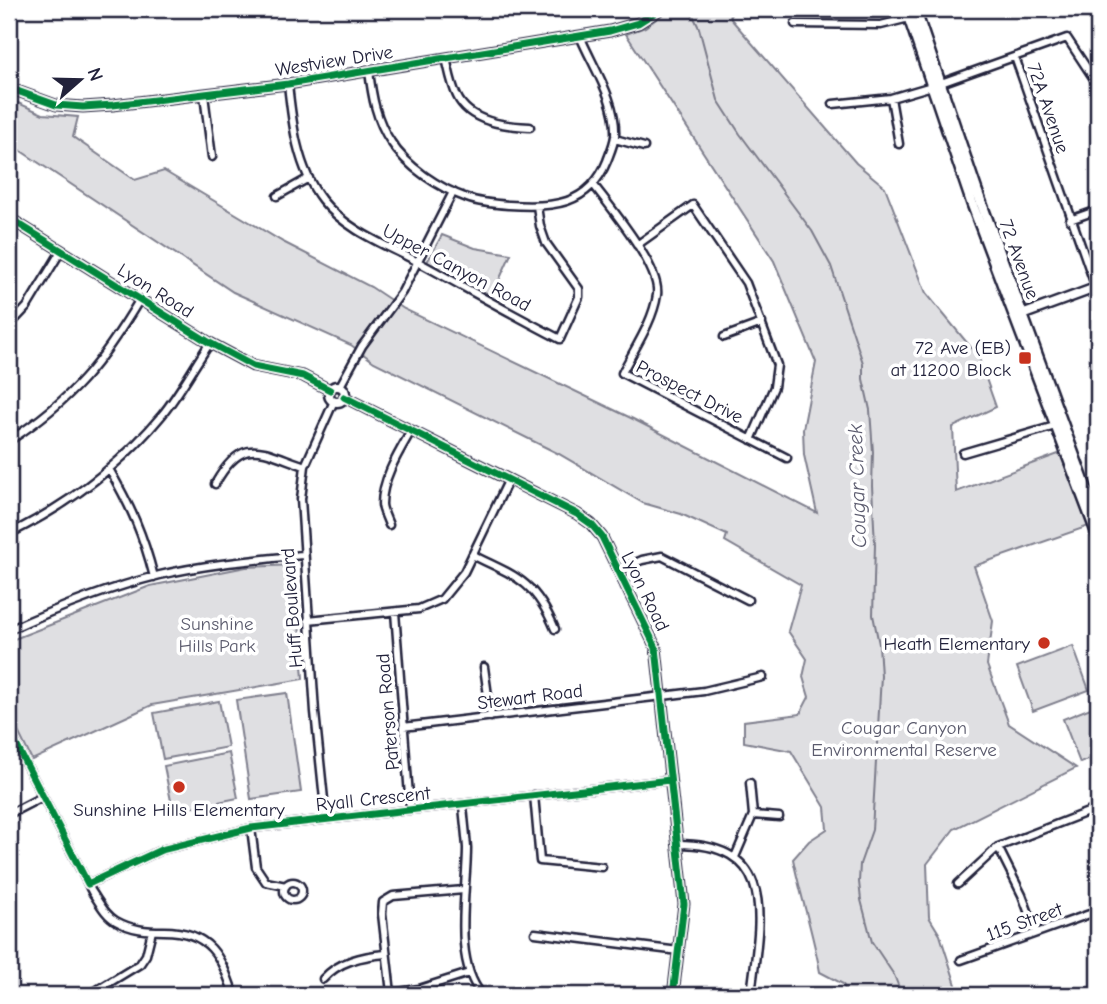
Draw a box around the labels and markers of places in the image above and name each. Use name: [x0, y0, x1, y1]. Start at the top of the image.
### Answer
place label: 72 Ave (EB) at 11200 Block: [891, 337, 1012, 381]
marker: 72 Ave (EB) at 11200 Block: [1017, 350, 1033, 366]
place label: Heath Elementary: [883, 633, 1031, 655]
marker: Heath Elementary: [1036, 635, 1052, 651]
marker: Sunshine Hills Elementary: [171, 779, 187, 795]
place label: Sunshine Hills Elementary: [73, 799, 285, 821]

